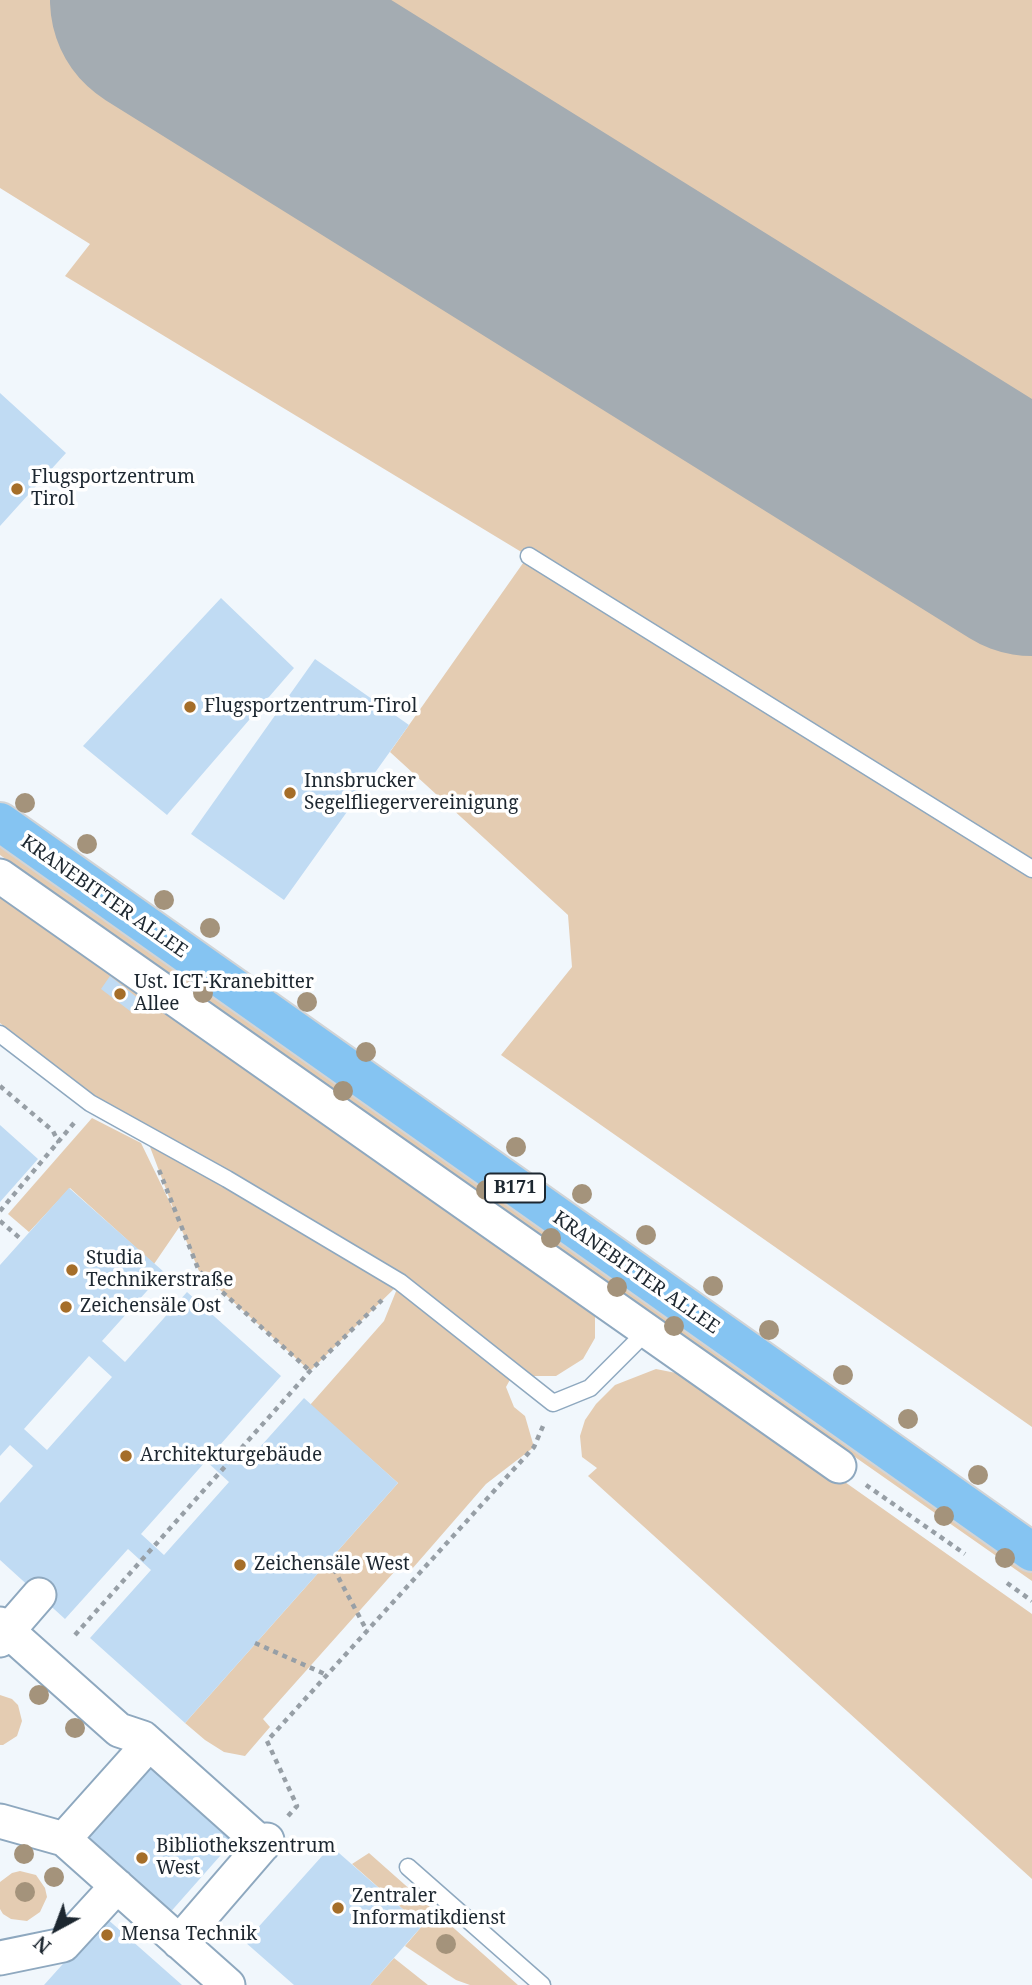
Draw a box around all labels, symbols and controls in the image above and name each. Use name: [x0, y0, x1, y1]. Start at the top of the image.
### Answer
place label: Flugsportzentrum Tirol: [31, 467, 195, 511]
marker: Flugsportzentrum Tirol: [9, 481, 25, 497]
place label: Flugsportzentrum-Tirol: [204, 696, 417, 718]
marker: Flugsportzentrum-Tirol: [182, 699, 198, 715]
place label: Innsbrucker Segelfliegervereinigung: [304, 771, 518, 815]
marker: Innsbrucker Segelfliegervereinigung: [282, 785, 298, 801]
street label: KRANEBITTER ALLEE: [16, 831, 192, 963]
place label: Ust. ICT-Kranebitter Allee: [134, 972, 314, 1016]
marker: Ust. ICT-Kranebitter Allee: [112, 986, 128, 1002]
road number: B171: [485, 1174, 545, 1203]
street label: KRANEBITTER ALLEE: [548, 1207, 724, 1339]
place label: Studia Technikerstraße: [86, 1248, 233, 1292]
marker: Studia Technikerstraße: [64, 1262, 80, 1278]
place label: Zeichensäle Ost: [80, 1296, 221, 1318]
marker: Zeichensäle Ost: [58, 1299, 74, 1315]
place label: Architekturgebäude: [140, 1445, 322, 1467]
marker: Architekturgebäude: [118, 1448, 134, 1464]
place label: Zeichensäle West: [254, 1554, 410, 1576]
marker: Zeichensäle West: [232, 1557, 248, 1573]
place label: Bibliothekszentrum West: [156, 1836, 335, 1880]
marker: Bibliothekszentrum West: [134, 1850, 150, 1866]
place label: Zentraler Informatikdienst: [352, 1886, 506, 1930]
north arrow: [21, 1894, 91, 1964]
marker: Zentraler Informatikdienst: [330, 1900, 346, 1916]
place label: Mensa Technik: [121, 1924, 257, 1946]
marker: Mensa Technik: [99, 1927, 115, 1943]
text: N: [28, 1930, 56, 1960]

